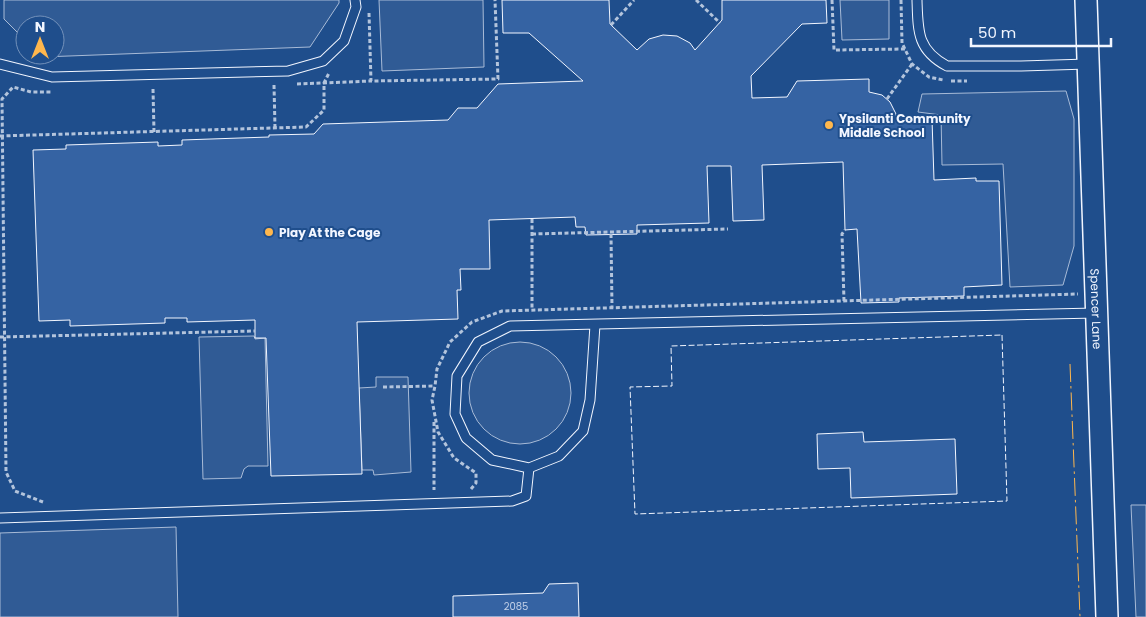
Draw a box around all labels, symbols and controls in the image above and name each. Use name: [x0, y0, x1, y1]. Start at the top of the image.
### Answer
north arrow: [15, 15, 65, 65]
scale bar: [971, 15, 1111, 47]
text: N: [35, 17, 45, 37]
text: 50 m: [978, 22, 1016, 43]
place label: Ypsilanti Community Middle School: [839, 110, 971, 141]
marker: Ypsilanti Community Middle School: [823, 119, 835, 131]
place label: Play At the Cage: [279, 224, 381, 241]
marker: Play At the Cage: [263, 226, 275, 238]
street label: Spencer Lane: [1087, 268, 1106, 350]
house number: 2085: [504, 599, 528, 614]

